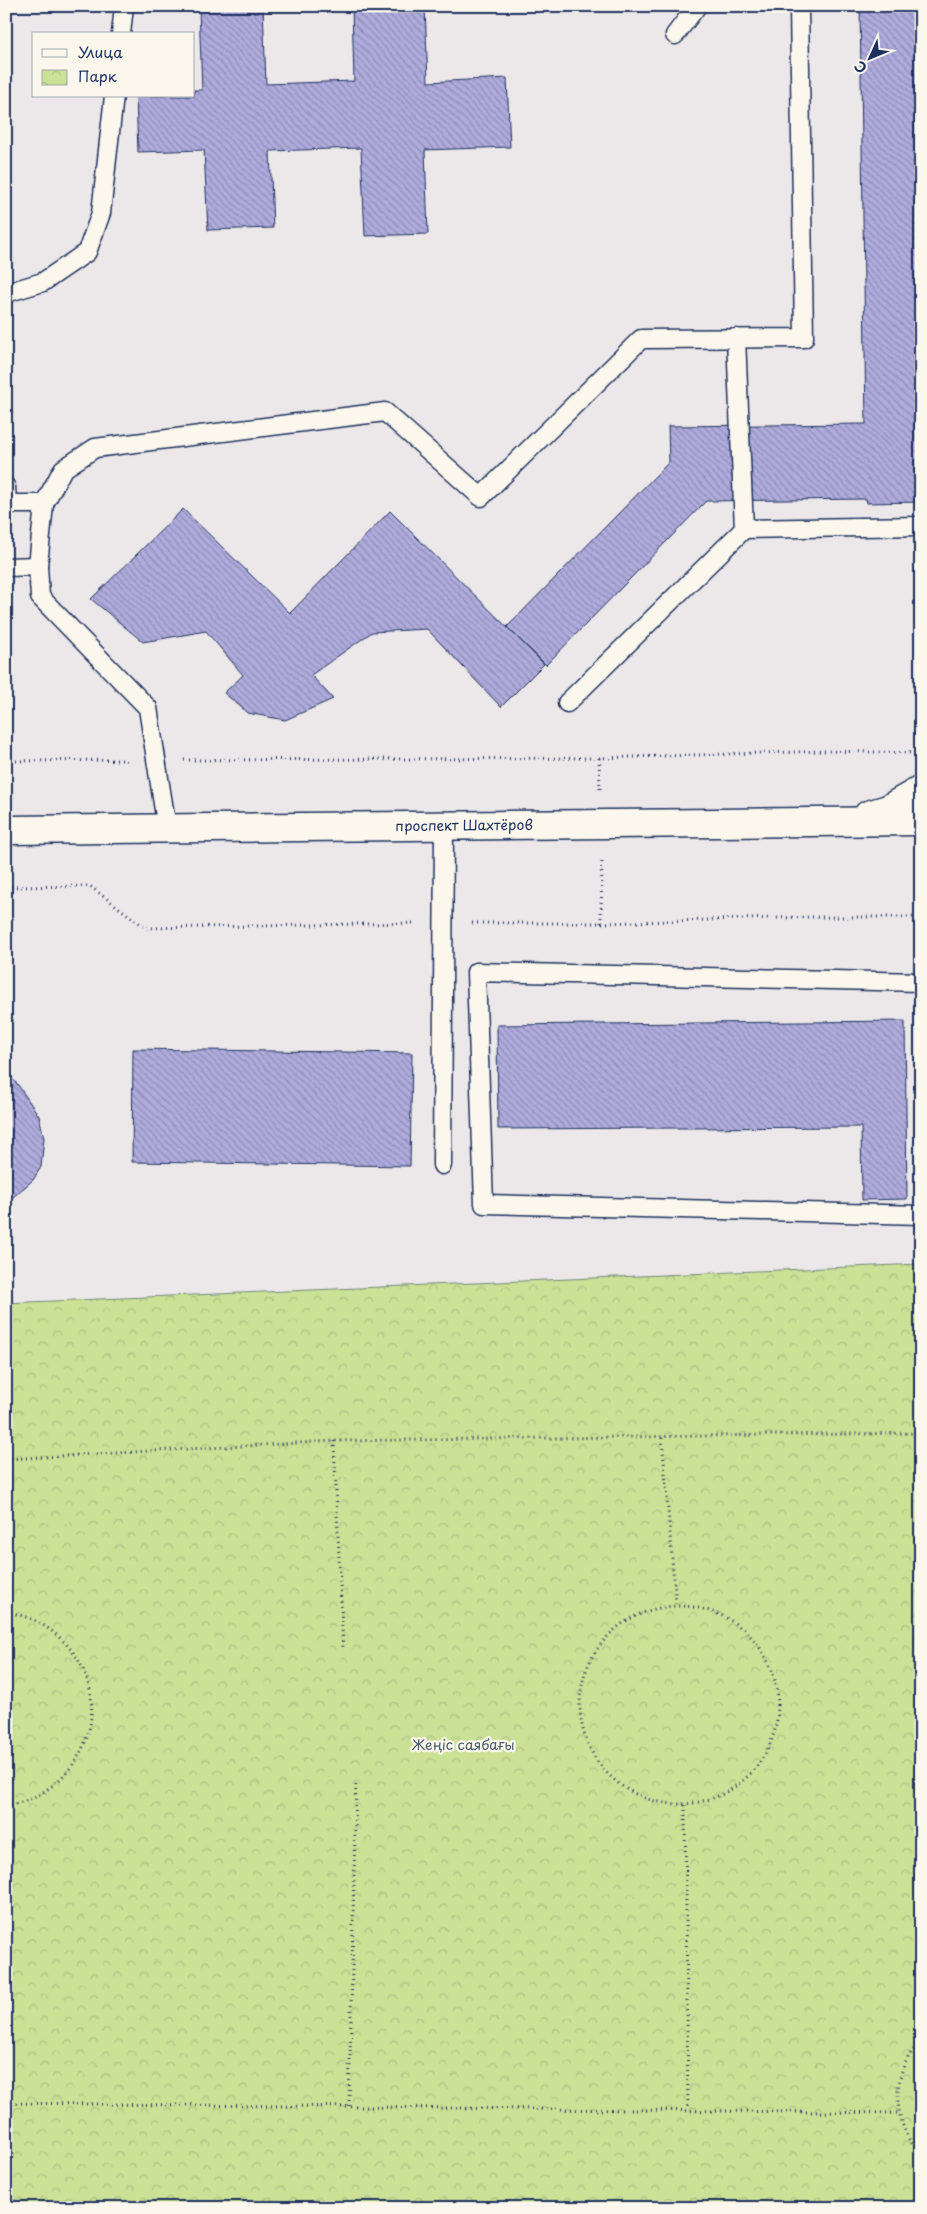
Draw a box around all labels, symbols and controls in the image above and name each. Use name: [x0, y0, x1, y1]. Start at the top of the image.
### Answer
legend: [32, 32, 195, 98]
north arrow: [844, 32, 894, 82]
text: Улица: [78, 40, 123, 63]
text: С: [849, 56, 871, 78]
text: Парк: [78, 64, 117, 87]
street label: проспект Шахтёров: [395, 814, 533, 836]
park label: Жеңіс саябағы: [412, 1734, 514, 1755]

